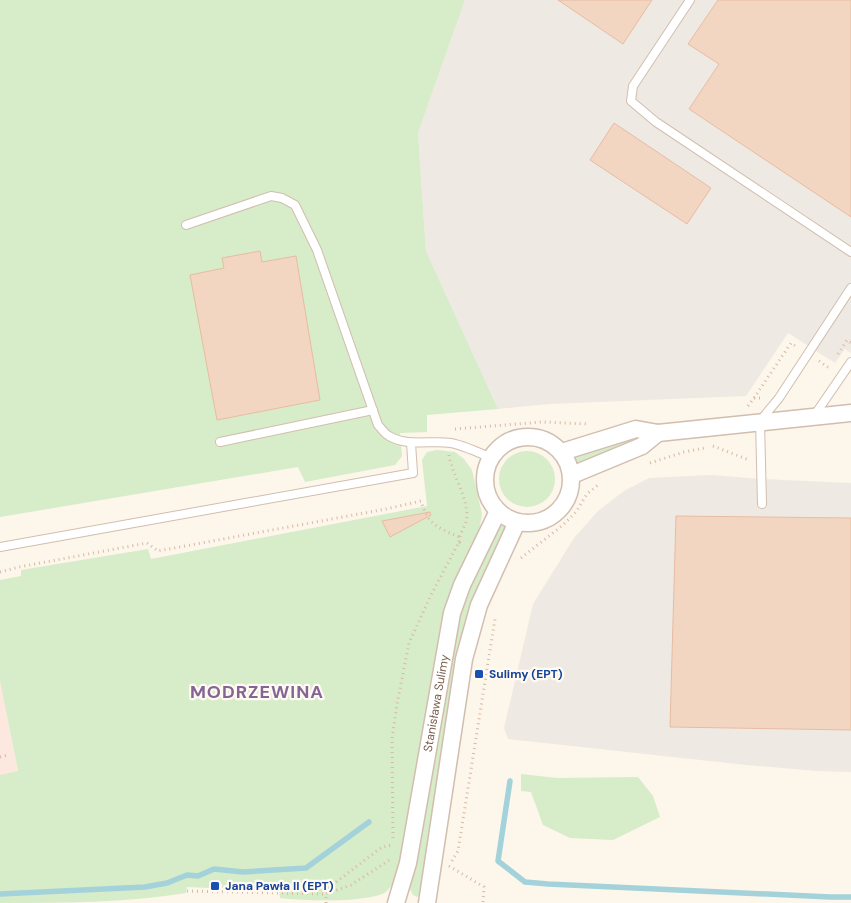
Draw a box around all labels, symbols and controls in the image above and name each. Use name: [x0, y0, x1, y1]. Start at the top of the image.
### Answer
street label: Stanisława Sulimy: [420, 653, 453, 753]
place label: Sulimy (EPT): [489, 666, 563, 682]
marker: Sulimy (EPT): [473, 668, 485, 680]
district label: MODRZEWINA: [190, 680, 324, 704]
place label: Jana Pawła II (EPT): [225, 878, 334, 894]
marker: Jana Pawła II (EPT): [209, 880, 221, 892]

